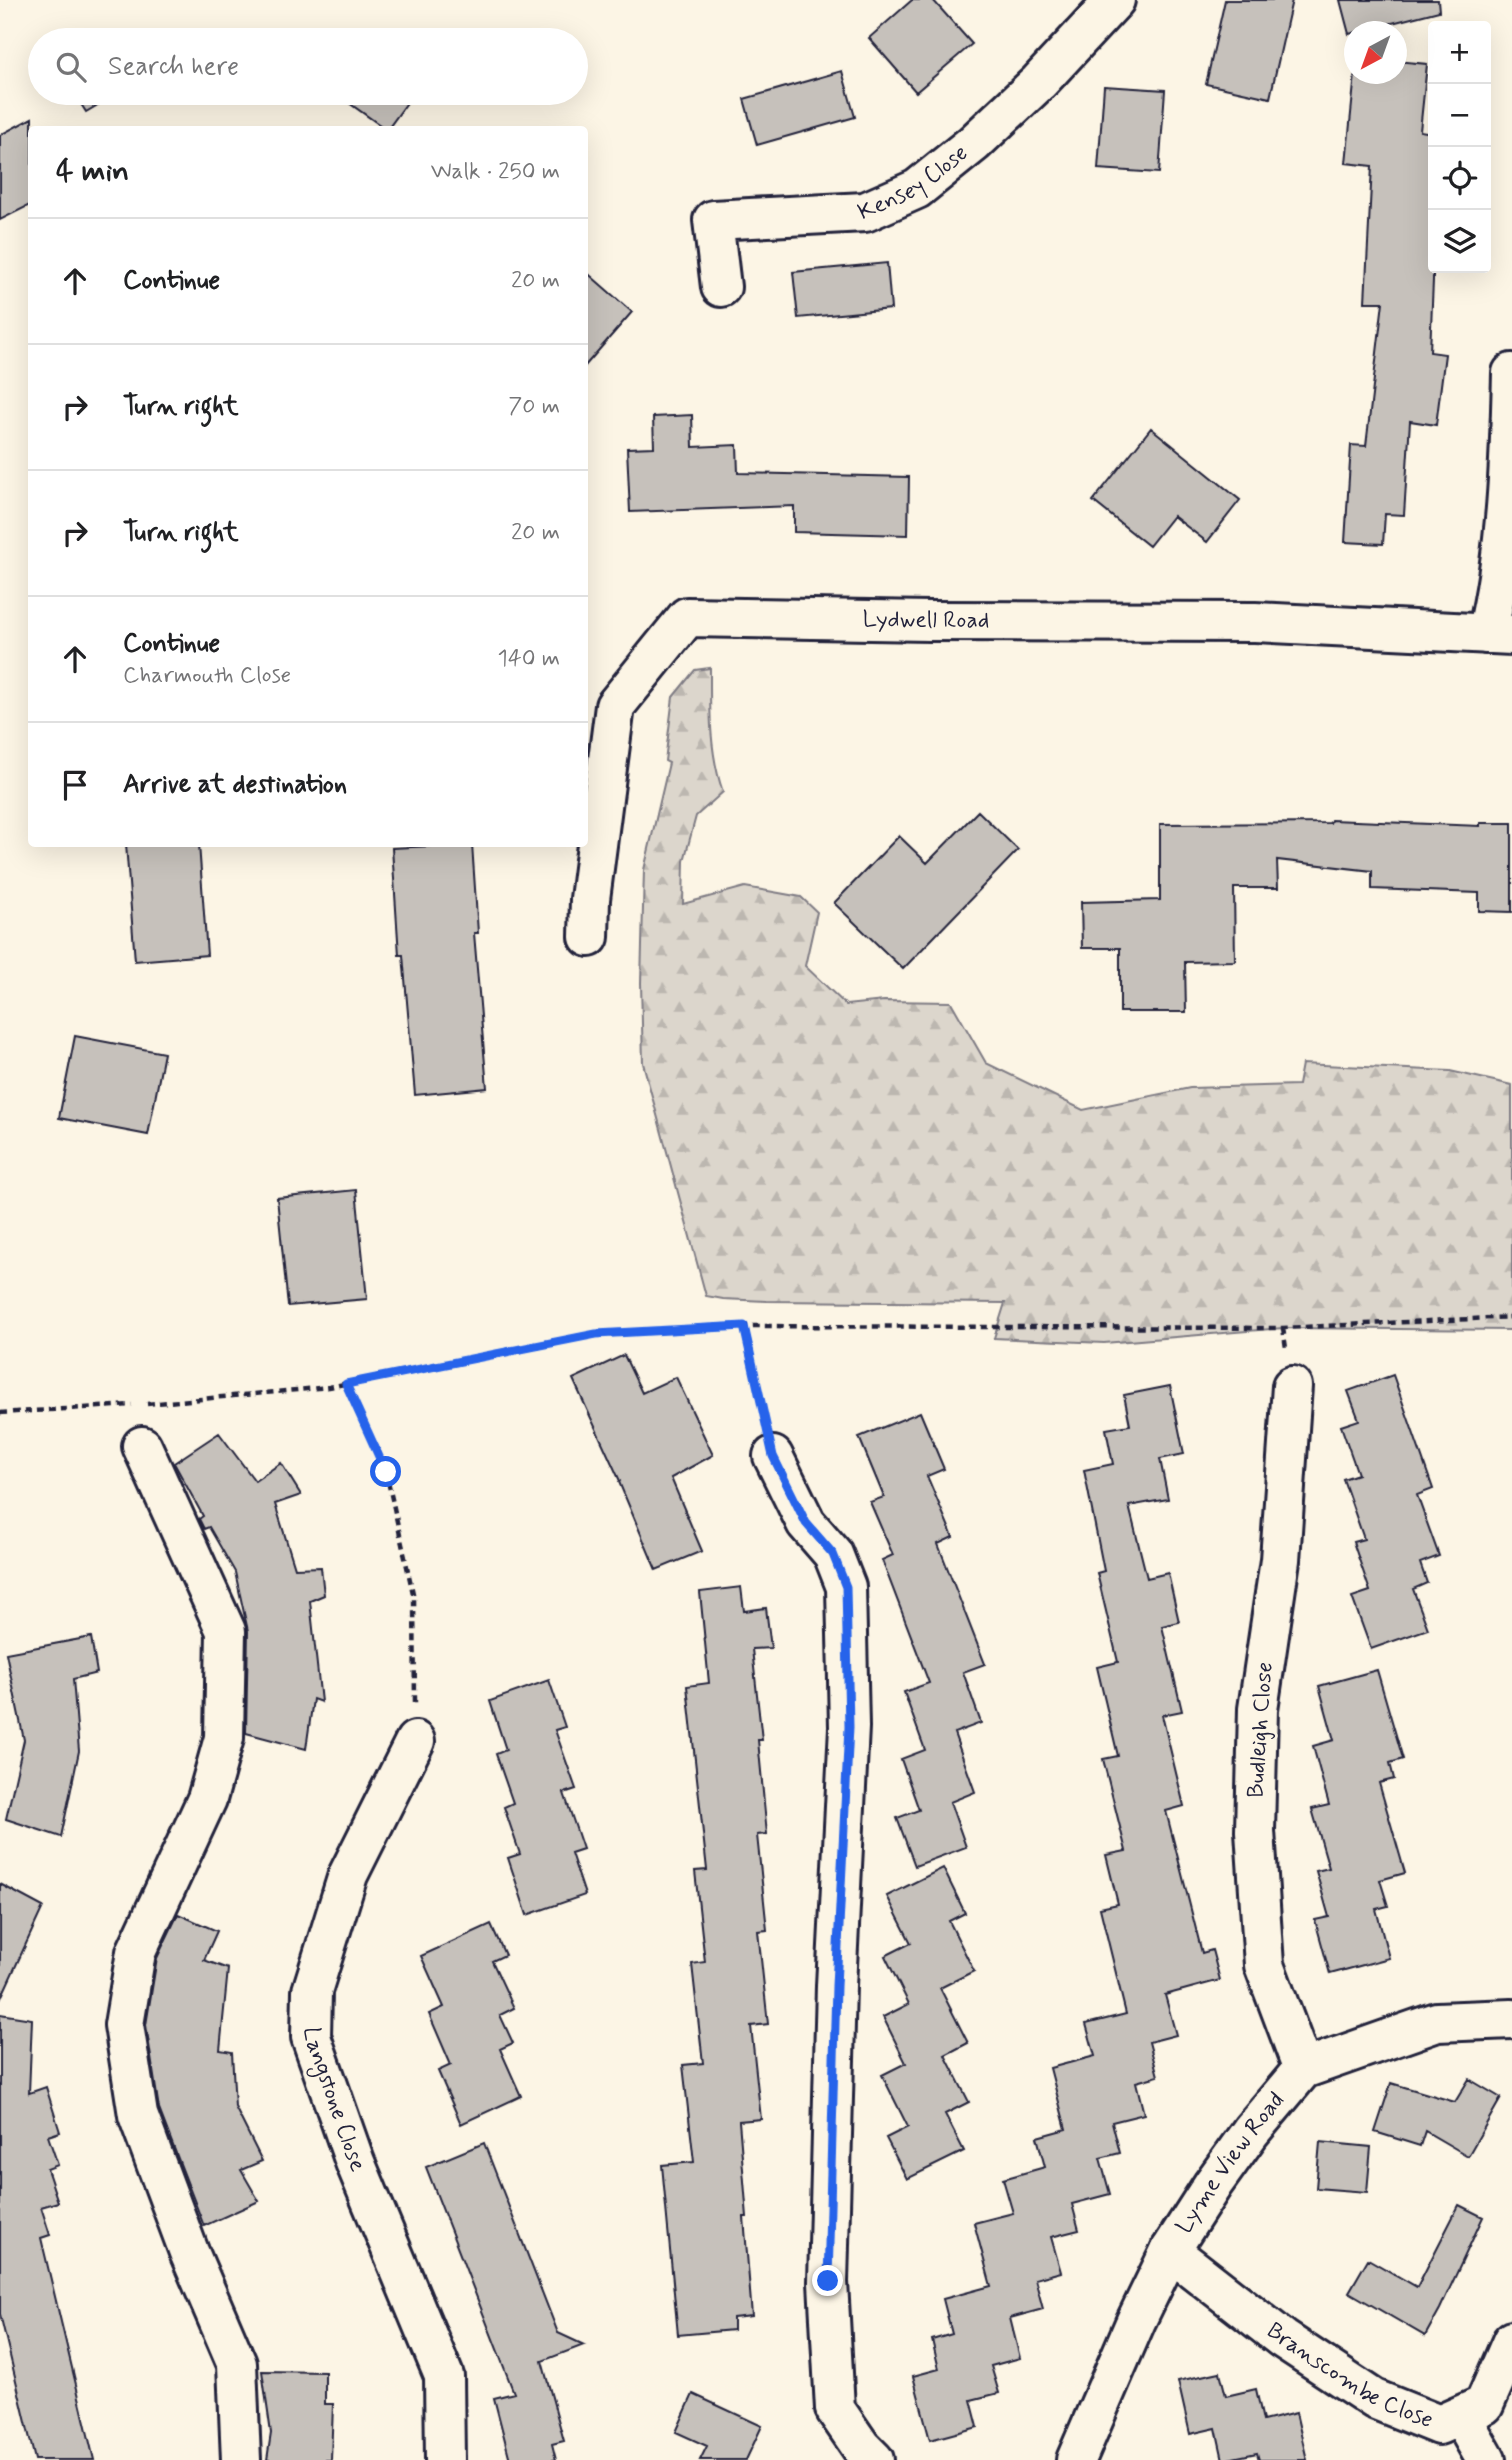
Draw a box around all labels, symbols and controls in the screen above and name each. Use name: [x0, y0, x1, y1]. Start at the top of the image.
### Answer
north arrow: [1344, 21, 1407, 84]
map controls: [1428, 21, 1491, 273]
button: +: [1428, 21, 1491, 84]
search box: [28, 28, 588, 105]
icon: search: [52, 48, 90, 86]
text: Search here: [108, 50, 239, 84]
button: −: [1428, 84, 1491, 147]
street label: Kensey Close: [854, 139, 974, 228]
button: locate: [1428, 147, 1491, 210]
text: 4 min: [56, 152, 129, 191]
text: Walk · 250 m: [431, 157, 560, 187]
button: layers: [1428, 210, 1491, 273]
icon: ahead: [56, 262, 94, 300]
text: Continue: [123, 264, 220, 298]
text: 20 m: [511, 266, 560, 296]
icon: right: [56, 388, 94, 426]
text: Turn right: [123, 390, 239, 424]
text: 70 m: [508, 392, 560, 422]
icon: right: [56, 514, 94, 552]
text: Turn right: [123, 516, 239, 550]
text: 20 m: [511, 518, 560, 548]
street label: Lydwell Road: [862, 605, 989, 636]
text: Continue: [123, 627, 220, 661]
icon: ahead: [56, 640, 94, 678]
text: 140 m: [497, 644, 560, 674]
text: Charmouth Close: [123, 661, 291, 691]
icon: arrive: [56, 766, 94, 804]
text: Arrive at destination: [123, 768, 347, 802]
route start: [370, 1456, 401, 1487]
street label: Budleigh Close: [1241, 1661, 1281, 1799]
street label: Langstone Close: [296, 2027, 372, 2176]
street label: Lyme View Road: [1170, 2086, 1292, 2240]
route end: [812, 2265, 843, 2296]
street label: Branscombe Close: [1260, 2316, 1437, 2436]

